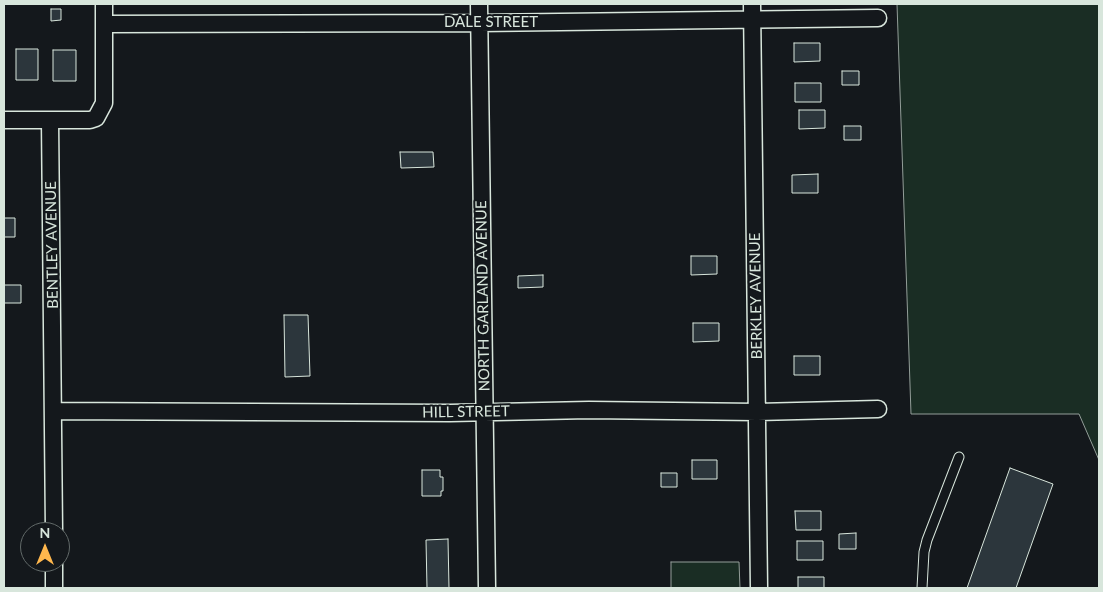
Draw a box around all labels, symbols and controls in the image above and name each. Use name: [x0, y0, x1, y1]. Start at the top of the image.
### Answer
street label: DALE STREET: [444, 13, 538, 31]
street label: BENTLEY AVENUE: [42, 181, 62, 309]
street label: NORTH GARLAND AVENUE: [472, 200, 494, 392]
street label: BERKLEY AVENUE: [746, 233, 766, 359]
street label: HILL STREET: [422, 402, 510, 422]
north arrow: [20, 522, 70, 572]
text: N: [40, 524, 50, 541]

